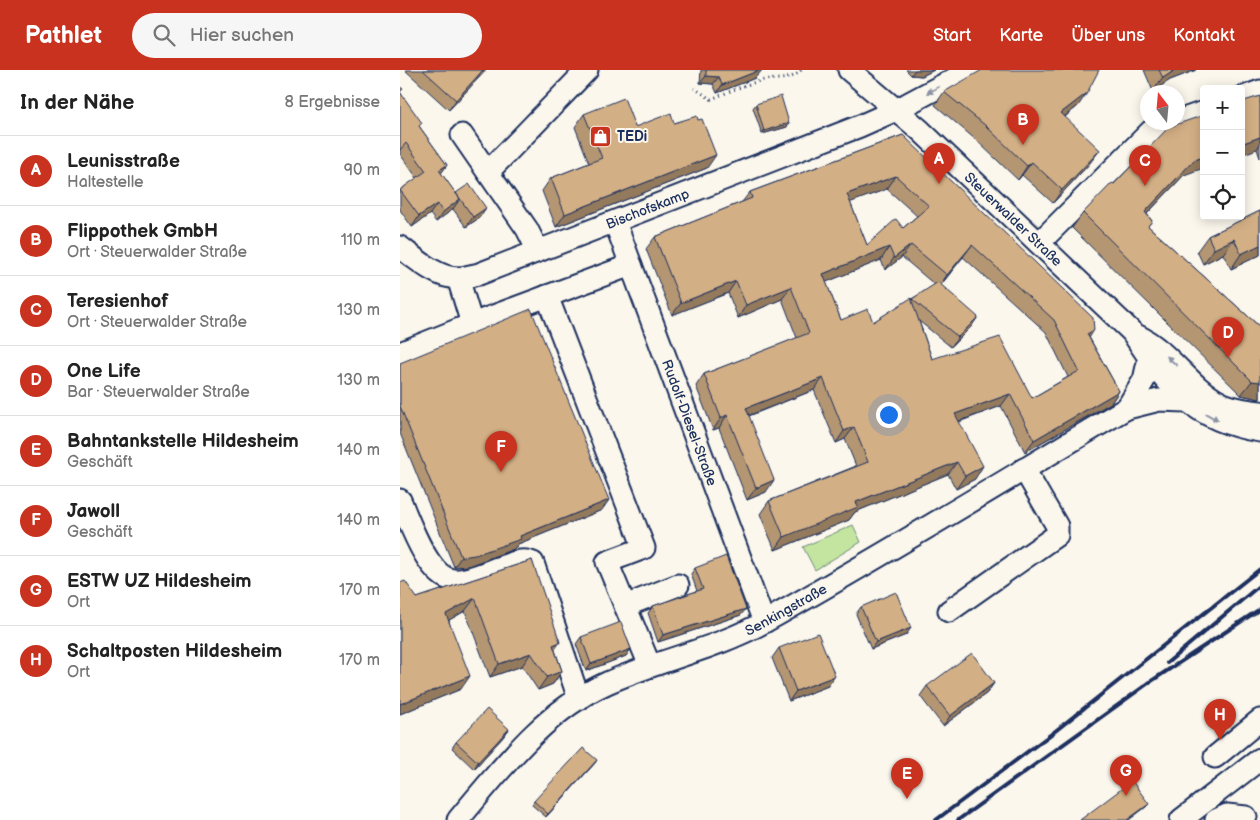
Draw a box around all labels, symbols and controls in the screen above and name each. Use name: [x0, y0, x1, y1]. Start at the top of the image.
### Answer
search box: [132, 13, 482, 58]
text: Pathlet: [25, 21, 102, 50]
icon: search: [150, 21, 178, 49]
text: Hier suchen: [190, 24, 294, 47]
text: Start: [933, 25, 971, 46]
text: Karte: [999, 25, 1043, 46]
text: Über uns: [1071, 25, 1145, 46]
text: Kontakt: [1173, 25, 1235, 46]
north arrow: [1140, 85, 1185, 130]
map controls: [1200, 85, 1245, 220]
button: +: [1200, 85, 1245, 130]
one-way arrow: [926, 86, 941, 94]
text: In der Nähe: [20, 90, 134, 115]
text: 8 Ergebnisse: [284, 93, 380, 112]
pin: B: [1007, 104, 1039, 145]
shop icon: TEDi: [589, 124, 613, 148]
place label: TEDi: [617, 128, 647, 145]
button: −: [1200, 130, 1245, 175]
pin: A: [923, 143, 955, 184]
pin: C: [1129, 145, 1161, 186]
text: Leunisstraße: [67, 150, 180, 173]
text: A: [31, 161, 41, 180]
text: 90 m: [344, 161, 380, 180]
street label: Steuerwalder Straße: [961, 168, 1066, 270]
text: Haltestelle: [67, 173, 144, 192]
button: locate: [1200, 175, 1245, 220]
street label: Bischofskamp: [603, 185, 692, 232]
text: Flippothek GmbH: [67, 220, 218, 243]
text: B: [30, 231, 42, 250]
text: 110 m: [341, 231, 380, 250]
text: Ort · Steuerwalder Straße: [67, 243, 247, 262]
text: Teresienhof: [67, 290, 168, 313]
text: C: [30, 301, 42, 320]
text: 130 m: [337, 301, 380, 320]
text: Ort · Steuerwalder Straße: [67, 313, 247, 332]
pin: D: [1212, 317, 1244, 358]
one-way arrow: [1166, 355, 1178, 367]
street label: Rudolf-Diesel-Straße: [658, 357, 721, 488]
text: One Life: [67, 360, 141, 383]
text: D: [30, 371, 42, 390]
text: 130 m: [337, 371, 380, 390]
text: Bar · Steuerwalder Straße: [67, 383, 250, 402]
your location: [876, 402, 902, 428]
one-way arrow: [1204, 413, 1219, 421]
text: Bahntankstelle Hildesheim: [67, 430, 299, 453]
pin: F: [485, 431, 517, 472]
text: E: [31, 441, 41, 460]
text: 140 m: [337, 441, 380, 460]
text: Geschäft: [67, 453, 133, 472]
text: Jawoll: [67, 500, 120, 523]
text: F: [31, 511, 41, 530]
text: 140 m: [337, 511, 380, 530]
text: Geschäft: [67, 523, 133, 542]
text: ESTW UZ Hildesheim: [67, 570, 252, 593]
street label: Senkingstraße: [742, 580, 830, 639]
text: G: [30, 581, 42, 600]
text: 170 m: [339, 581, 380, 600]
text: Ort: [67, 593, 90, 612]
text: Schaltposten Hildesheim: [67, 640, 282, 663]
text: H: [30, 651, 42, 670]
text: 170 m: [339, 651, 380, 670]
text: Ort: [67, 663, 90, 682]
pin: H: [1204, 699, 1236, 740]
pin: G: [1110, 755, 1142, 796]
pin: E: [891, 758, 923, 799]

